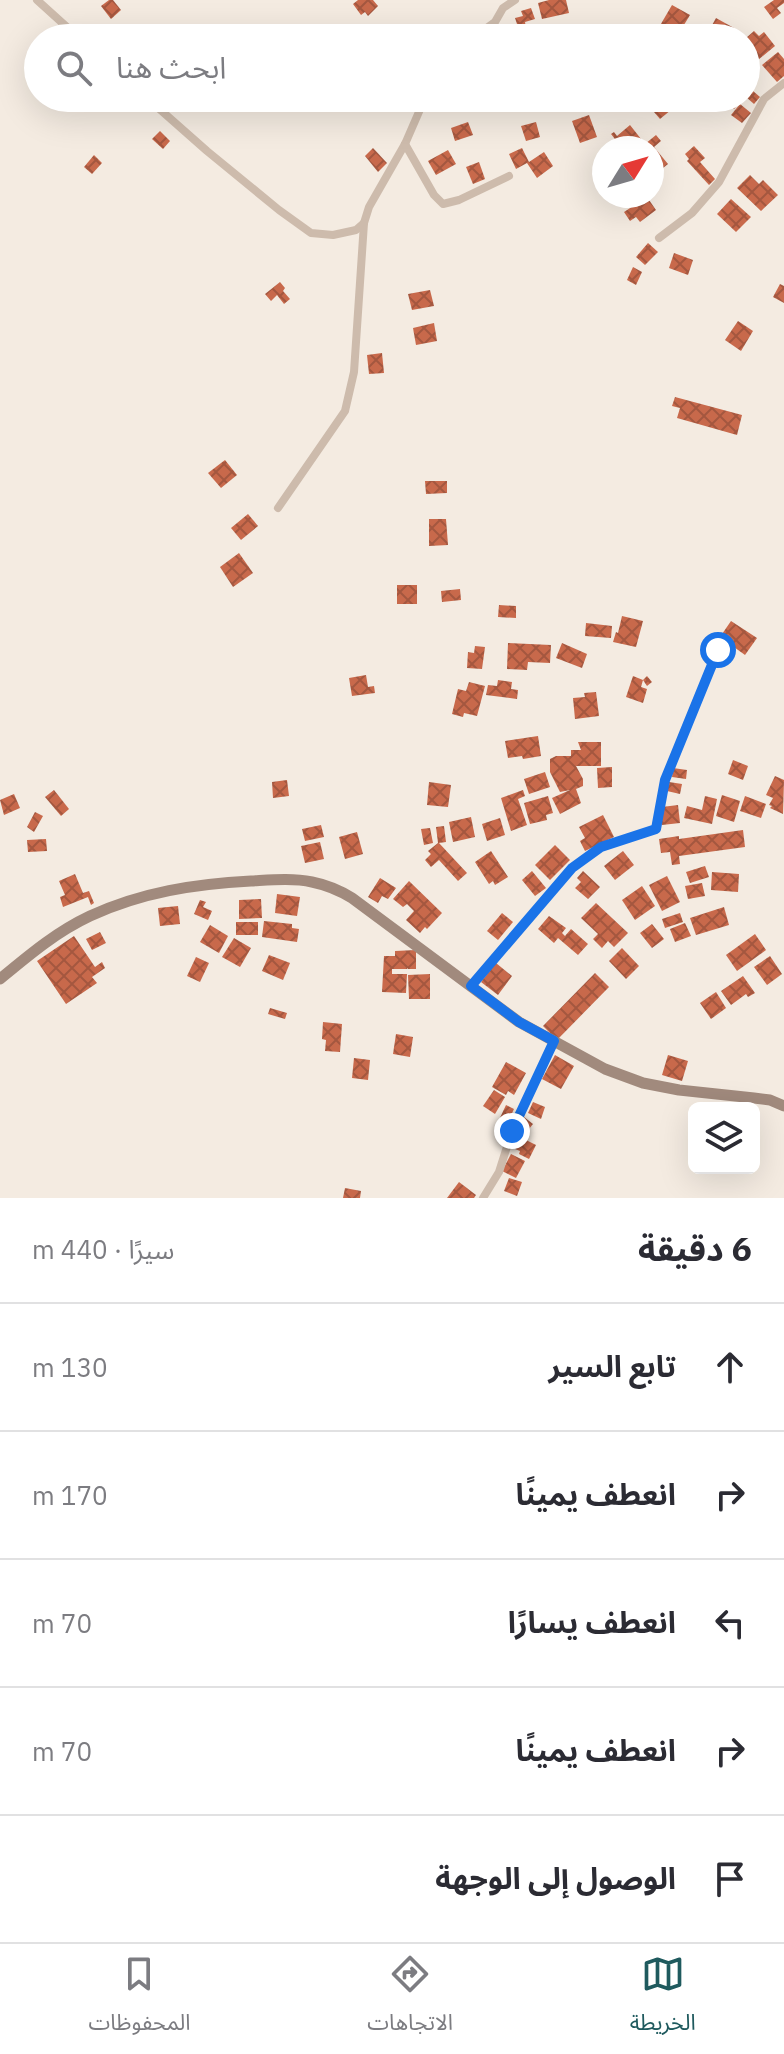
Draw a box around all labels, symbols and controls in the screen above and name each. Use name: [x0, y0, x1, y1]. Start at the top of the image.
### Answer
search box: [24, 24, 760, 112]
icon: search: [52, 46, 96, 90]
text: ابحث هنا: [116, 47, 226, 86]
north arrow: [592, 136, 664, 208]
route start: [700, 632, 736, 668]
map controls: [688, 1102, 760, 1174]
button: layers: [688, 1102, 760, 1174]
route end: [494, 1113, 530, 1149]
text: 6 دقيقة: [638, 1226, 752, 1270]
text: سيرًا · 440 m: [32, 1232, 174, 1266]
icon: ahead: [708, 1345, 752, 1389]
text: تابع السير: [549, 1346, 676, 1385]
text: 130 m: [32, 1350, 108, 1384]
icon: right: [708, 1473, 752, 1517]
text: انعطف يمينًا: [516, 1474, 676, 1513]
text: 170 m: [32, 1478, 108, 1512]
icon: left: [708, 1601, 752, 1645]
text: انعطف يسارًا: [508, 1602, 676, 1641]
text: 70 m: [32, 1606, 92, 1640]
icon: right: [708, 1729, 752, 1773]
text: انعطف يمينًا: [516, 1730, 676, 1769]
text: 70 m: [32, 1734, 92, 1768]
icon: arrive: [708, 1857, 752, 1901]
text: الوصول إلى الوجهة: [435, 1858, 676, 1897]
tab: المحفوظات: [88, 1952, 190, 2046]
tab: الاتجاهات: [367, 1952, 453, 2046]
tab: الخريطة: [630, 1952, 696, 2046]

